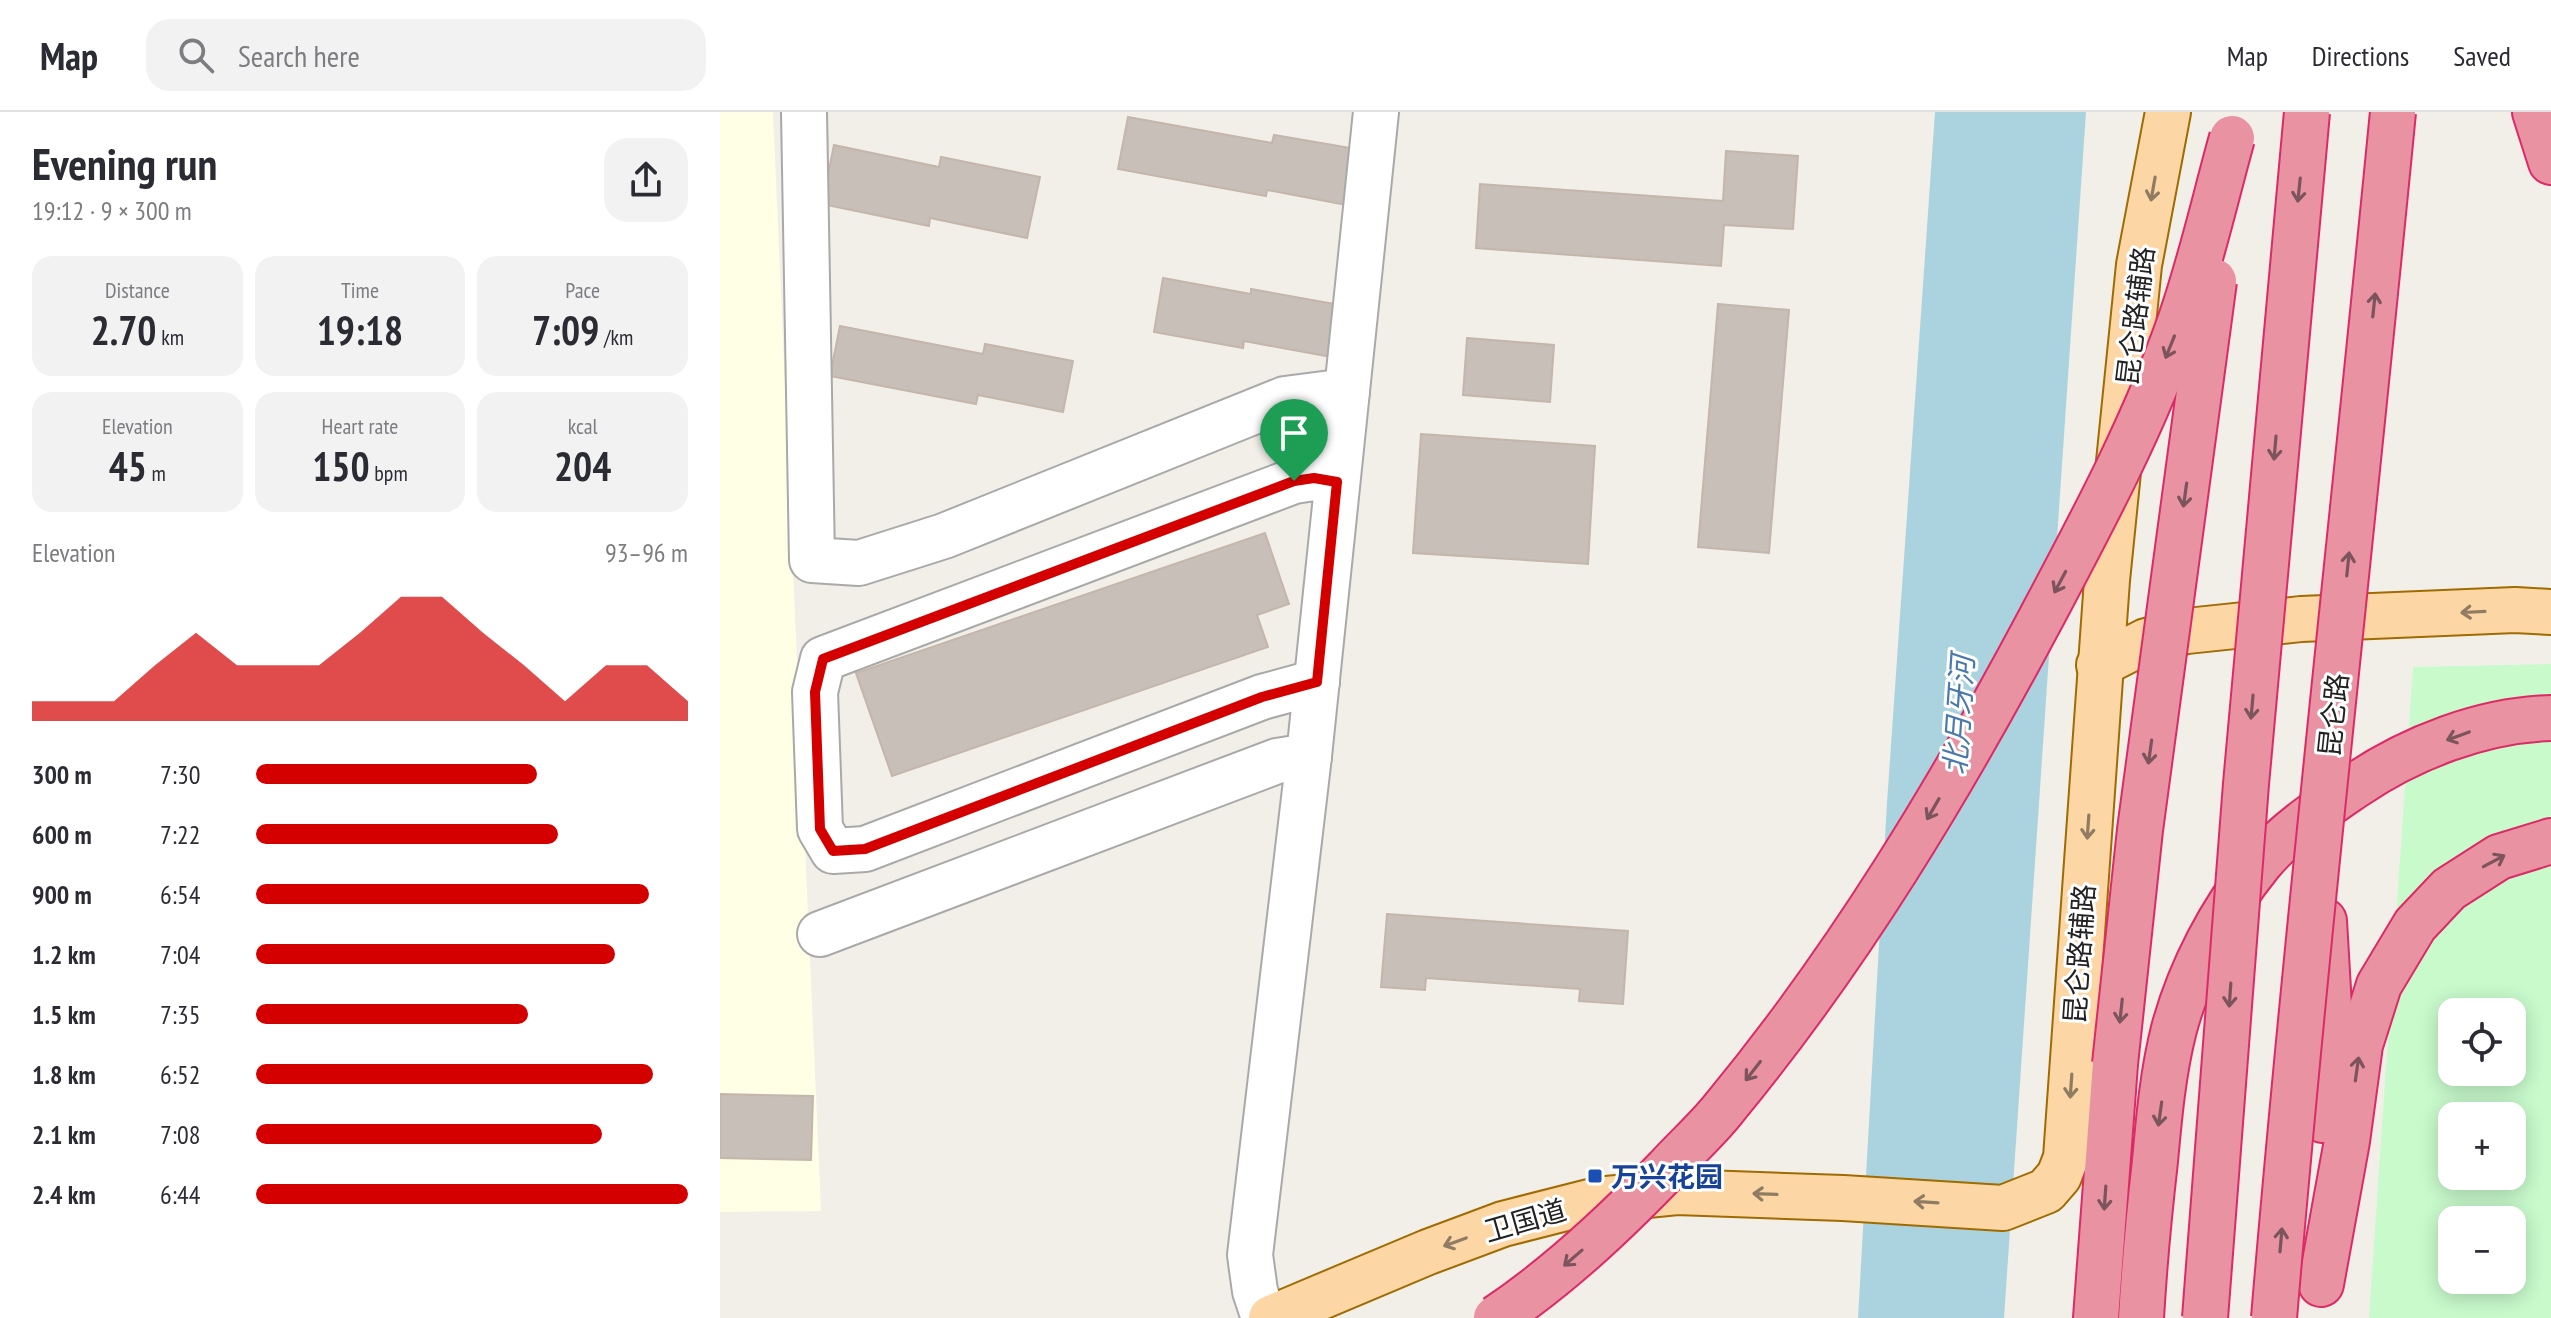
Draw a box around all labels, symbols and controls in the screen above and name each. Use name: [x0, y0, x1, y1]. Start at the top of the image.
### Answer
search box: [146, 19, 706, 91]
text: Map: [40, 31, 98, 80]
icon: search: [174, 33, 218, 77]
text: Search here: [238, 36, 360, 75]
text: Map: [2227, 37, 2268, 74]
text: Directions: [2312, 37, 2409, 74]
text: Saved: [2453, 37, 2511, 74]
text: Evening run: [32, 135, 217, 192]
button: share: [604, 138, 688, 222]
one-way arrow: [2145, 175, 2160, 201]
one-way arrow: [2292, 176, 2307, 203]
text: 19:12 · 9 × 300 m: [32, 194, 192, 227]
street label: 昆仑路辅路: [2108, 244, 2162, 388]
text: Distance: [105, 276, 170, 304]
text: Time: [341, 276, 379, 304]
text: Pace: [565, 276, 600, 304]
one-way arrow: [2367, 292, 2382, 319]
text: 2.70: [91, 304, 156, 356]
text: 19:18: [317, 304, 403, 356]
text: 7:09: [532, 304, 599, 356]
text: km: [156, 323, 184, 351]
text: /km: [599, 323, 633, 351]
one-way arrow: [2162, 334, 2176, 359]
pin: [1260, 399, 1328, 481]
icon: arrive: [1272, 411, 1316, 455]
text: Elevation: [102, 412, 173, 440]
text: Heart rate: [322, 412, 398, 440]
text: kcal: [568, 412, 598, 440]
one-way arrow: [2267, 435, 2282, 461]
text: 45: [109, 440, 147, 492]
text: 150: [312, 440, 370, 492]
text: 204: [554, 440, 611, 492]
text: m: [147, 459, 166, 487]
text: bpm: [370, 459, 408, 487]
one-way arrow: [2177, 481, 2192, 507]
text: Elevation: [32, 536, 115, 569]
text: 93–96 m: [605, 536, 688, 569]
one-way arrow: [2341, 551, 2356, 578]
one-way arrow: [2052, 570, 2068, 593]
one-way arrow: [2460, 605, 2487, 620]
water label: 北月牙河: [1934, 649, 1982, 776]
street label: 昆仑路: [2310, 671, 2356, 759]
one-way arrow: [2245, 694, 2260, 720]
one-way arrow: [2446, 730, 2470, 744]
one-way arrow: [2142, 739, 2157, 764]
text: 300 m: [32, 758, 92, 791]
text: 7:30: [160, 758, 200, 791]
one-way arrow: [1925, 797, 1941, 820]
one-way arrow: [2080, 813, 2095, 840]
text: 600 m: [32, 818, 92, 851]
text: 7:22: [160, 818, 200, 851]
one-way arrow: [2482, 853, 2506, 869]
text: 900 m: [32, 878, 92, 911]
text: 6:54: [160, 878, 200, 911]
street label: 昆仑路辅路: [2056, 883, 2102, 1025]
text: 1.2 km: [32, 938, 96, 971]
text: 7:04: [160, 938, 200, 971]
one-way arrow: [2222, 981, 2237, 1008]
one-way arrow: [2113, 997, 2128, 1023]
text: 1.5 km: [32, 998, 96, 1031]
text: 7:35: [160, 998, 200, 1031]
map controls: [2438, 998, 2526, 1294]
button: locate: [2438, 998, 2526, 1086]
one-way arrow: [2350, 1057, 2365, 1082]
text: 1.8 km: [32, 1058, 96, 1091]
text: 6:52: [160, 1058, 200, 1091]
one-way arrow: [1745, 1060, 1762, 1081]
one-way arrow: [2063, 1073, 2078, 1099]
one-way arrow: [2152, 1101, 2167, 1126]
button: +: [2438, 1102, 2526, 1190]
text: 2.1 km: [32, 1118, 96, 1151]
text: 7:08: [160, 1118, 200, 1151]
place label: 万兴花园: [1611, 1158, 1723, 1195]
marker: 万兴花园: [1586, 1167, 1604, 1185]
text: 2.4 km: [32, 1178, 96, 1211]
text: 6:44: [160, 1178, 200, 1211]
one-way arrow: [2097, 1184, 2112, 1210]
one-way arrow: [1752, 1187, 1779, 1202]
street label: 卫国道: [1480, 1191, 1570, 1249]
one-way arrow: [1913, 1195, 1940, 1210]
button: −: [2438, 1206, 2526, 1294]
one-way arrow: [2274, 1227, 2289, 1254]
one-way arrow: [1443, 1236, 1468, 1250]
one-way arrow: [1564, 1249, 1584, 1267]

